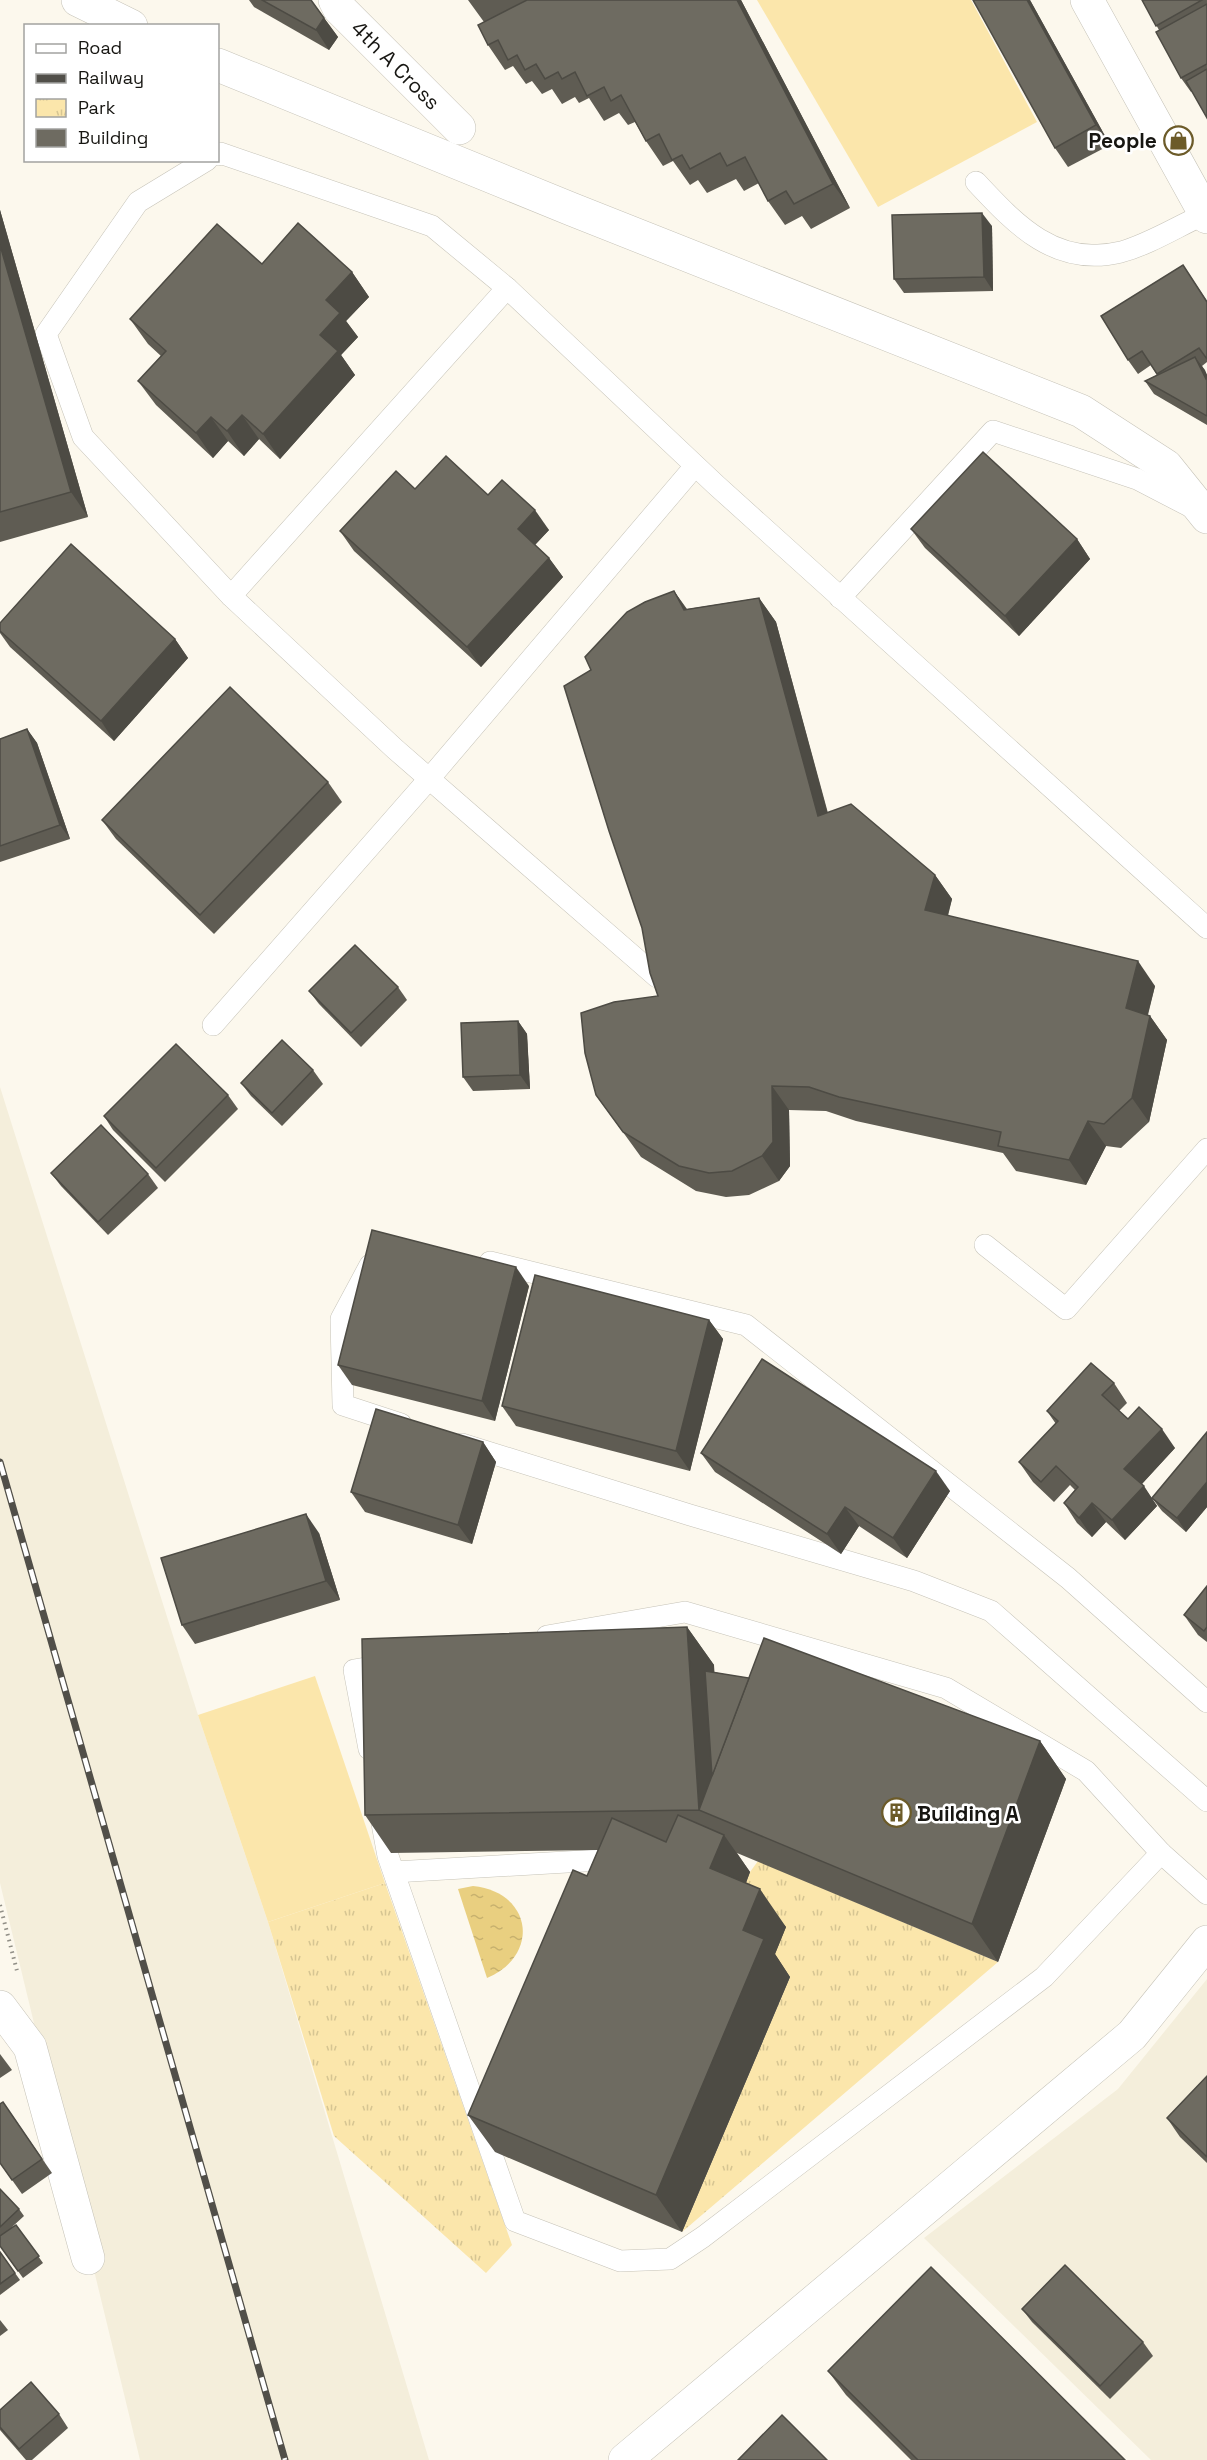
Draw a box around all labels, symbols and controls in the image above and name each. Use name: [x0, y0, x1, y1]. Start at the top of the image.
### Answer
street label: 4th A Cross: [346, 15, 446, 115]
legend: [24, 24, 219, 162]
text: Road: [78, 36, 122, 59]
text: Railway: [78, 66, 144, 89]
text: Park: [78, 96, 116, 119]
shop icon: People: [1162, 124, 1194, 156]
text: Building: [78, 126, 148, 149]
place label: People: [1088, 127, 1157, 154]
building icon: Building A: [880, 1797, 912, 1829]
place label: Building A: [917, 1800, 1019, 1827]

